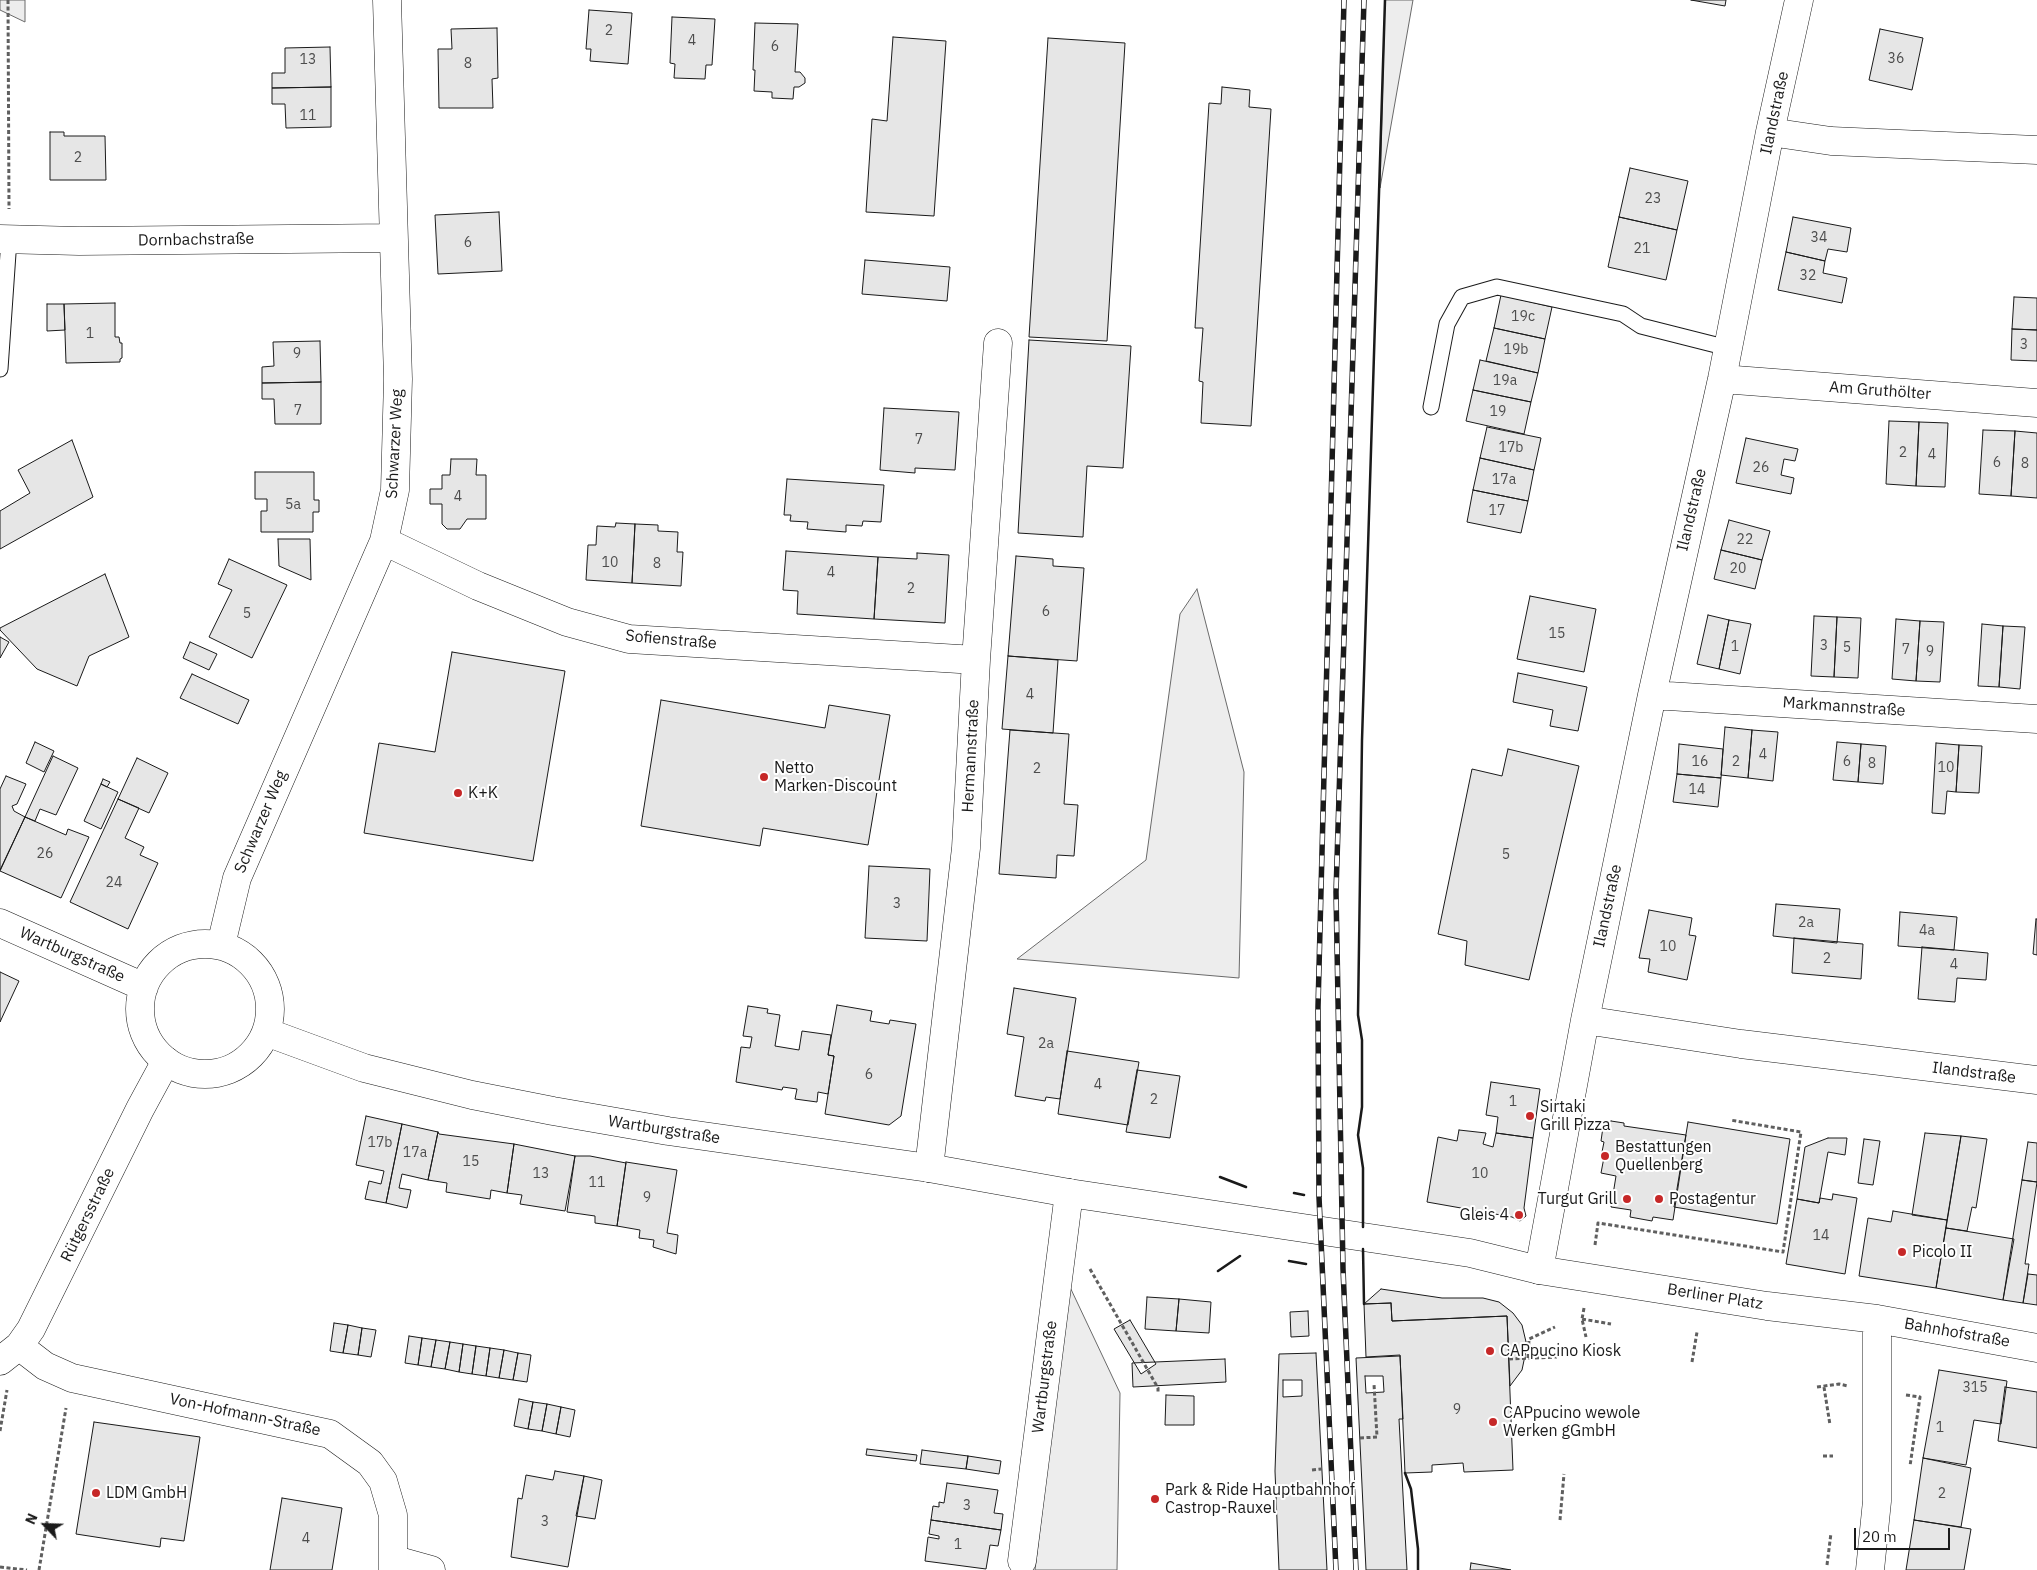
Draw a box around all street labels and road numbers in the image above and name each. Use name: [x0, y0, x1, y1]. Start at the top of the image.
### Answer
street label: Ilandstraße: [1757, 70, 1793, 156]
street label: Dornbachstraße: [138, 229, 254, 251]
street label: Am Gruthölter: [1828, 378, 1932, 404]
street label: Schwarzer Weg: [383, 389, 407, 499]
street label: Ilandstraße: [1673, 467, 1711, 553]
street label: Sofienstraße: [624, 626, 718, 654]
street label: Markmannstraße: [1782, 693, 1906, 721]
street label: Hermannstraße: [958, 699, 984, 813]
street label: Schwarzer Weg: [231, 768, 291, 876]
street label: Ilandstraße: [1590, 863, 1626, 949]
street label: Wartburgstraße: [16, 923, 128, 987]
street label: Ilandstraße: [1931, 1058, 2017, 1088]
street label: Wartburgstraße: [607, 1112, 721, 1148]
street label: Rütgersstraße: [57, 1165, 119, 1265]
street label: Berliner Platz: [1666, 1280, 1764, 1314]
street label: Bahnhofstraße: [1903, 1314, 2011, 1352]
street label: Wartburgstraße: [1029, 1320, 1061, 1434]
street label: Von-Hofmann-Straße: [168, 1390, 322, 1440]

